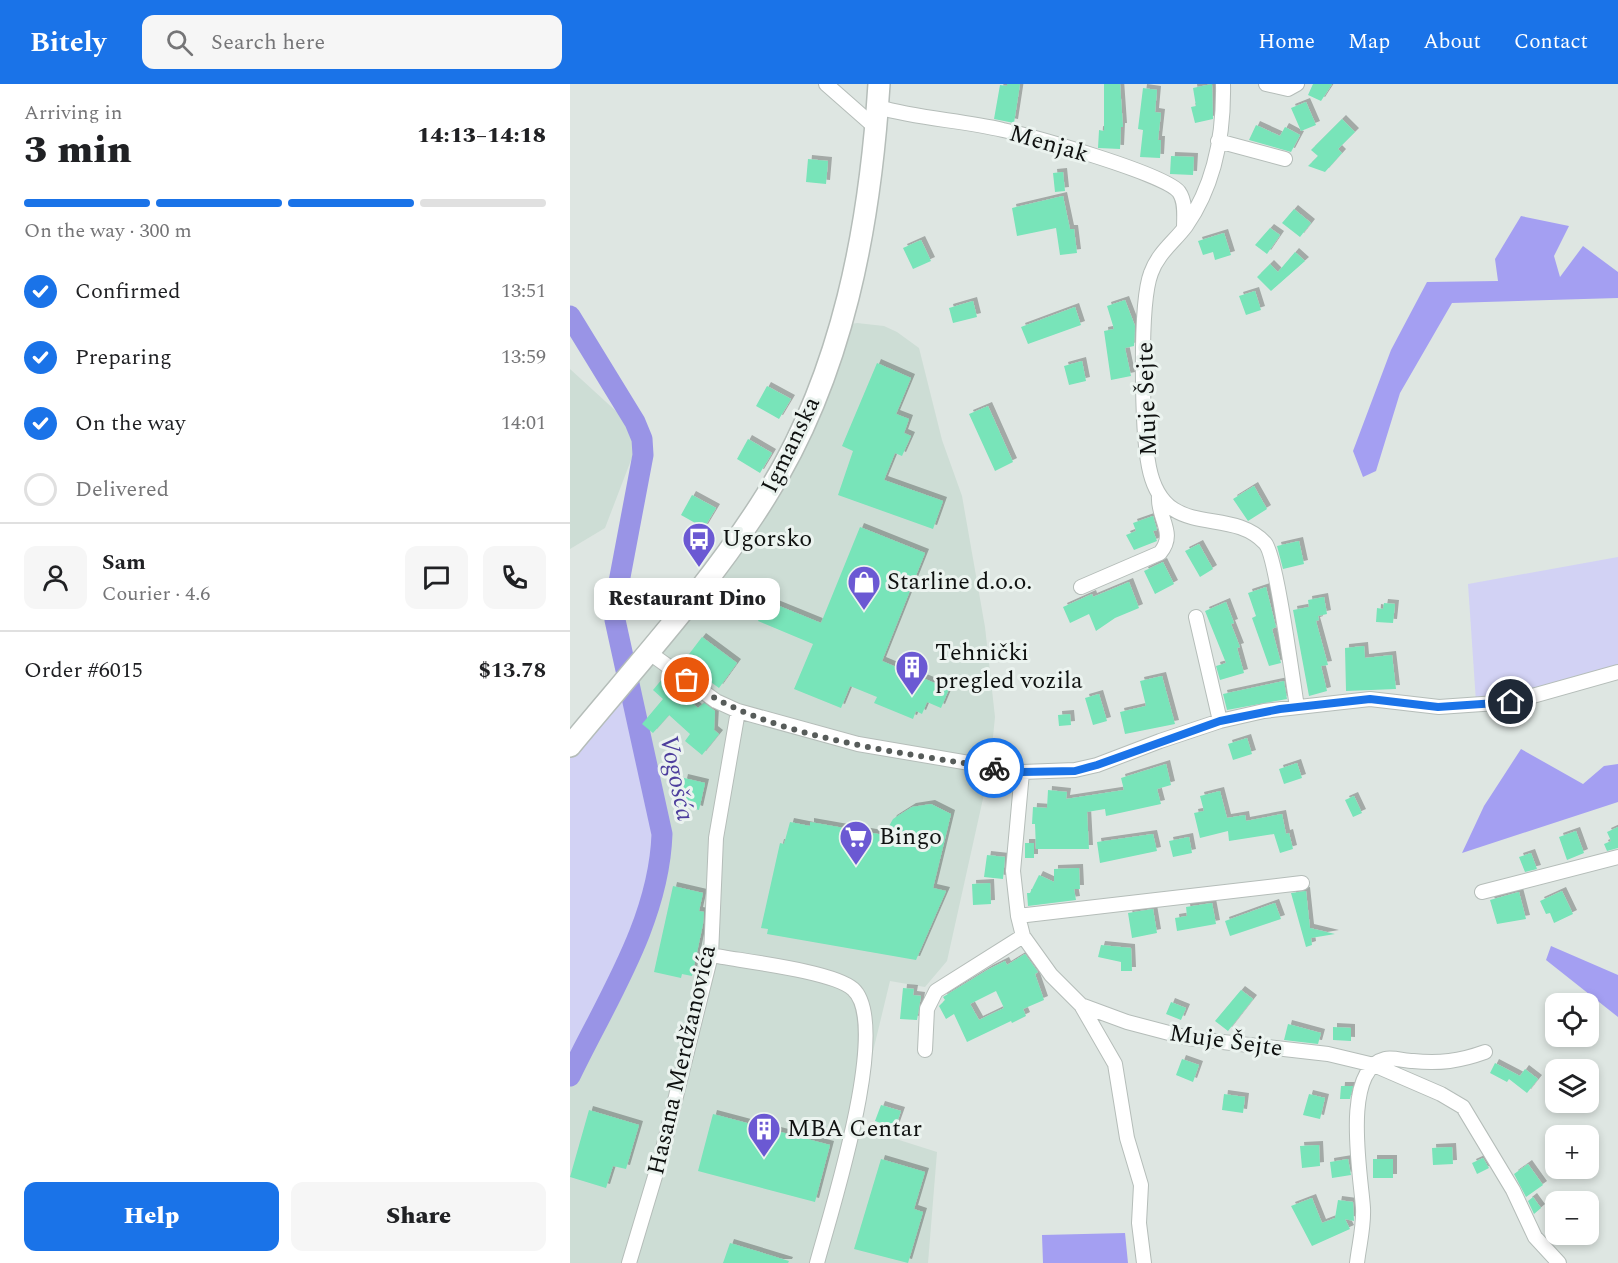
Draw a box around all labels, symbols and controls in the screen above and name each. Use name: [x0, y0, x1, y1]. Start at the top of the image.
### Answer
search box: [142, 15, 562, 69]
text: Bitely: [30, 21, 106, 64]
icon: search: [163, 26, 196, 59]
text: Search here: [211, 26, 325, 59]
text: Home: [1258, 26, 1315, 58]
text: Map: [1348, 26, 1390, 58]
text: About: [1423, 26, 1481, 58]
text: Contact: [1514, 26, 1588, 58]
text: Arriving in: [24, 98, 122, 128]
street label: Menjak: [1005, 116, 1093, 172]
text: 14:13–14:18: [417, 119, 546, 152]
text: 3 min: [24, 121, 132, 180]
text: On the way · 300 m: [24, 216, 192, 246]
icon: check: [24, 275, 57, 308]
text: Confirmed: [75, 275, 181, 308]
text: 13:51: [501, 276, 546, 306]
icon: check: [24, 341, 57, 374]
text: Preparing: [75, 341, 172, 374]
street label: Muje Šejte: [1127, 341, 1167, 457]
text: 13:59: [501, 342, 546, 372]
street label: Igmanska: [752, 390, 830, 499]
icon: check: [24, 407, 57, 440]
text: On the way: [75, 407, 186, 440]
text: 14:01: [501, 408, 546, 438]
text: Delivered: [75, 473, 169, 506]
bus stop icon: Ugorsko: [681, 521, 717, 568]
place label: Ugorsko: [722, 521, 812, 557]
button: person: [24, 546, 87, 609]
text: Sam: [102, 546, 146, 579]
button: chat: [405, 546, 468, 609]
button: phone: [483, 546, 546, 609]
shop icon: Starline d.o.o.: [846, 564, 882, 611]
place label: Starline d.o.o.: [887, 564, 1032, 600]
callout: Restaurant Dino: [594, 578, 780, 620]
text: Courier · 4.6: [102, 579, 210, 609]
text: Restaurant Dino: [608, 584, 766, 614]
place label: Tehnički pregled vozila: [935, 635, 1083, 699]
building icon: Tehnički pregled vozila: [894, 649, 930, 696]
text: Order #6015: [24, 654, 143, 687]
text: $13.78: [478, 654, 546, 687]
pin: [661, 654, 712, 705]
icon: bag: [670, 663, 703, 696]
pin: [1485, 676, 1536, 727]
icon: home: [1494, 685, 1527, 718]
water label: Vogošća: [648, 731, 706, 825]
courier: [964, 738, 1024, 798]
icon: bike: [978, 752, 1011, 785]
supermarket icon: Bingo: [838, 819, 874, 866]
place label: Bingo: [879, 819, 942, 855]
street label: Hasana Merdžanovića: [638, 941, 726, 1179]
map controls: [1545, 993, 1599, 1245]
button: locate: [1545, 993, 1599, 1047]
street label: Muje Šejte: [1167, 1015, 1285, 1067]
button: layers: [1545, 1059, 1599, 1113]
building icon: MBA Centar: [746, 1111, 782, 1158]
place label: MBA Centar: [787, 1111, 922, 1147]
button: +: [1545, 1125, 1599, 1179]
button: Help: [24, 1182, 279, 1251]
button: Share: [291, 1182, 546, 1251]
button: −: [1545, 1191, 1599, 1245]

